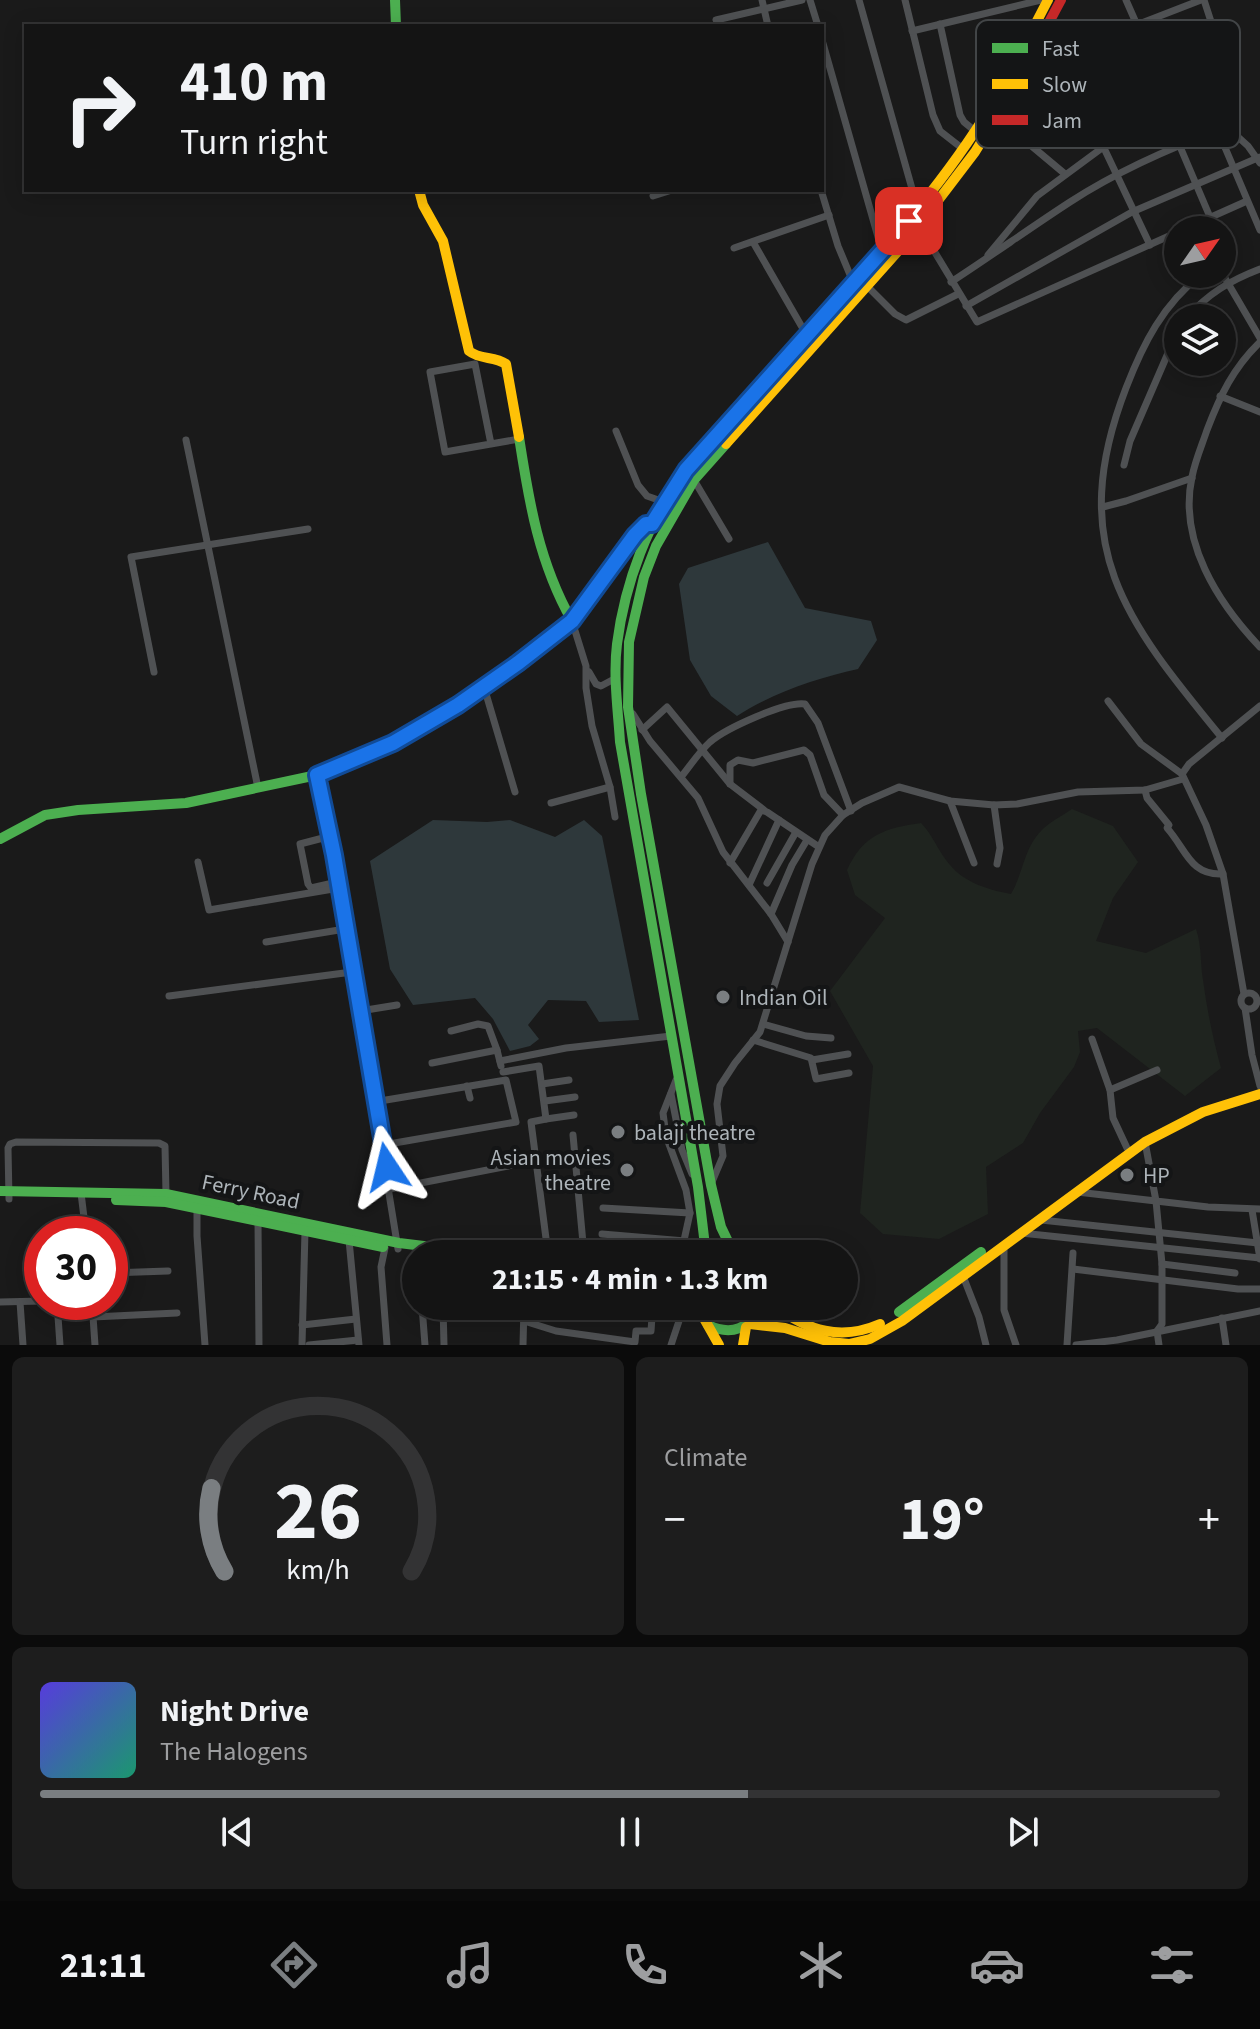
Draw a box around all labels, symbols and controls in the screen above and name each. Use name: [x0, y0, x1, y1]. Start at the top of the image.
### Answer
legend: [976, 20, 1240, 148]
text: Fast: [1042, 33, 1080, 65]
text: 410 m: [180, 43, 328, 122]
icon: right: [48, 56, 152, 160]
text: Slow: [1042, 69, 1087, 101]
text: Jam: [1042, 105, 1082, 137]
text: Turn right: [180, 117, 328, 168]
pin: [875, 187, 943, 255]
icon: arrive: [887, 199, 931, 243]
north arrow: [1164, 216, 1236, 288]
map controls: [1164, 216, 1236, 376]
button: layers: [1164, 304, 1236, 376]
place label: Indian Oil: [739, 982, 828, 1014]
marker: Indian Oil: [714, 988, 732, 1006]
place label: balaji theatre: [634, 1117, 756, 1149]
marker: balaji theatre: [609, 1123, 627, 1141]
position arrow: [345, 1125, 429, 1209]
place label: Asian movies theatre: [491, 1142, 611, 1199]
place label: HP: [1143, 1160, 1170, 1192]
marker: Asian movies theatre: [618, 1161, 636, 1179]
street label: Ferry Road: [199, 1166, 303, 1218]
marker: HP: [1118, 1166, 1136, 1184]
speed limit sign: 30: [24, 1216, 128, 1320]
text: 21:15 · 4 min · 1.3 km: [492, 1258, 768, 1301]
text: Climate: [664, 1439, 748, 1476]
text: 26: [274, 1453, 362, 1571]
text: 19°: [899, 1478, 985, 1563]
text: −: [664, 1489, 686, 1552]
text: +: [1198, 1489, 1220, 1552]
text: km/h: [286, 1550, 350, 1590]
text: Night Drive: [160, 1690, 309, 1733]
text: The Halogens: [160, 1733, 308, 1770]
icon: previous: [215, 1810, 259, 1854]
icon: pause: [608, 1810, 652, 1854]
icon: next: [1001, 1810, 1045, 1854]
icon: directions: [266, 1937, 322, 1993]
icon: music: [442, 1937, 498, 1993]
icon: phone: [617, 1937, 673, 1993]
icon: climate: [793, 1937, 849, 1993]
icon: car: [969, 1937, 1025, 1993]
icon: filters: [1144, 1937, 1200, 1993]
text: 21:11: [60, 1940, 147, 1991]

